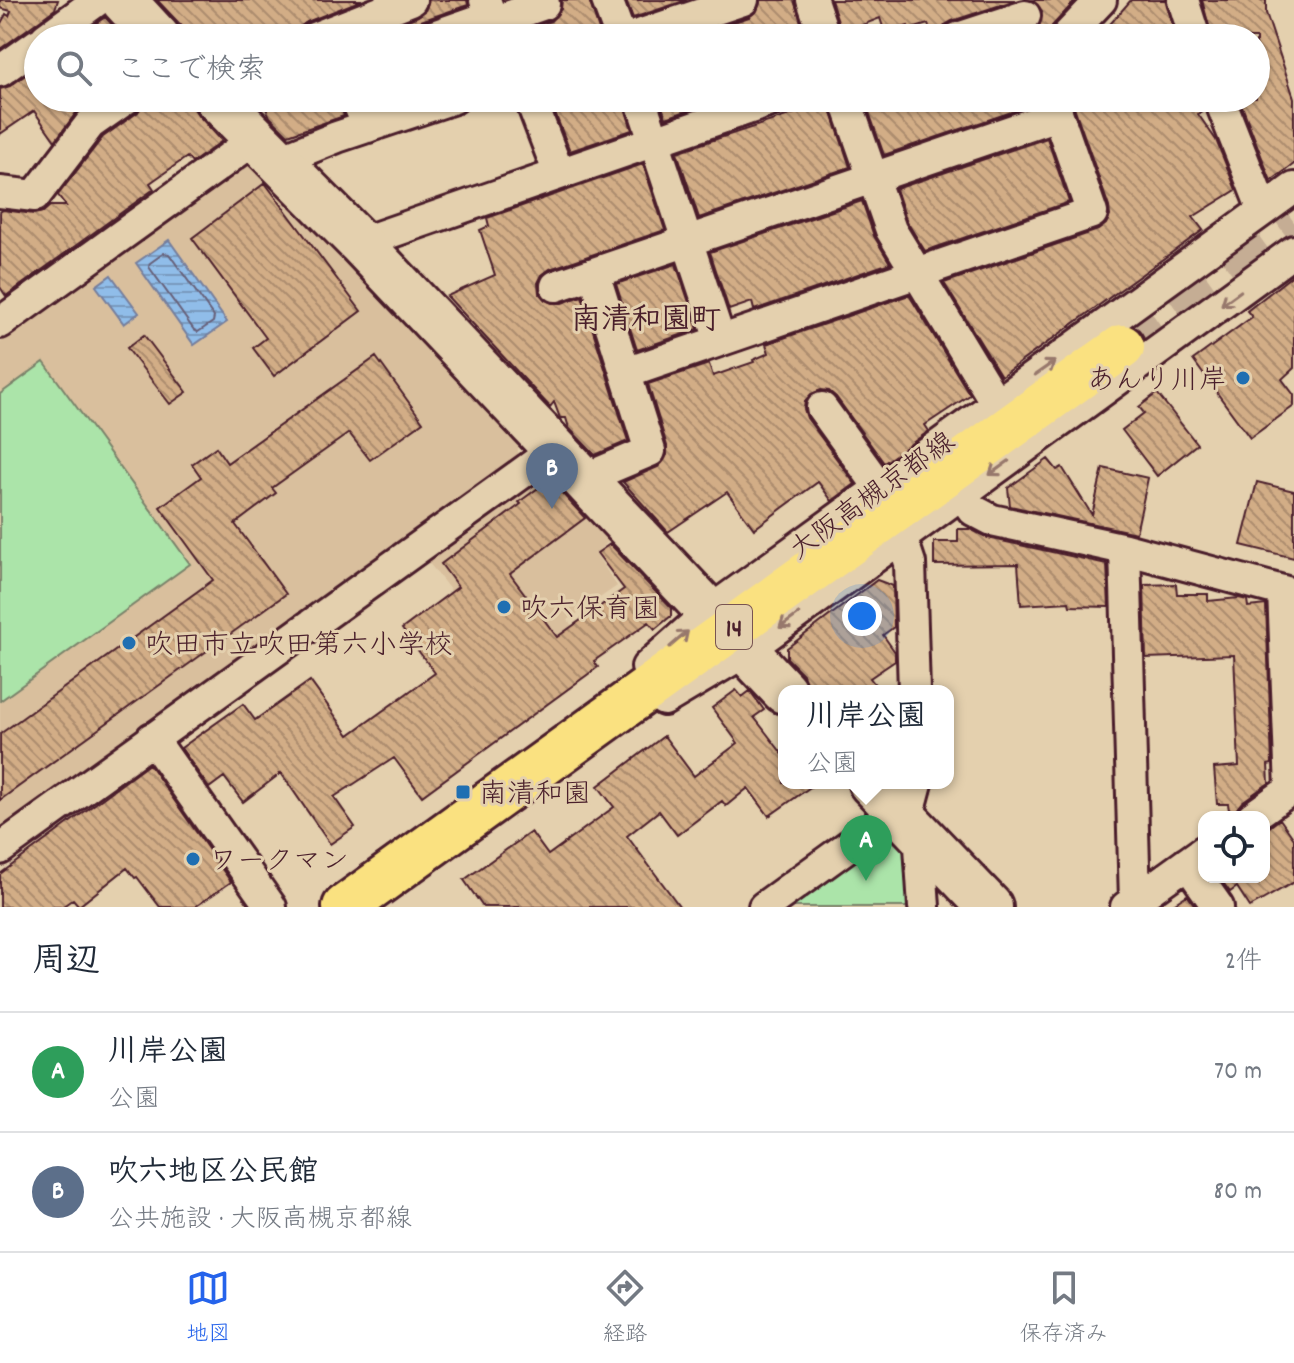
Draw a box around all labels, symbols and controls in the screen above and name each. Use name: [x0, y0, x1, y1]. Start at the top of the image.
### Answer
search box: [24, 24, 1270, 112]
icon: search: [52, 46, 96, 90]
text: ここで検索: [116, 51, 266, 94]
one-way arrow: [1221, 289, 1242, 306]
district label: 南清和園町: [571, 301, 721, 344]
one-way arrow: [1034, 360, 1056, 376]
place label: あんり川岸: [1087, 363, 1227, 403]
marker: あんり川岸: [1234, 369, 1252, 387]
street label: 大阪高槻京都線: [783, 424, 965, 572]
pin: B: [526, 443, 578, 509]
one-way arrow: [988, 459, 1010, 476]
place label: 吹六保育園: [520, 592, 660, 632]
your location: [842, 596, 882, 636]
marker: 吹六保育園: [495, 598, 513, 616]
road number: 14: [716, 605, 752, 649]
one-way arrow: [778, 613, 800, 629]
place label: 吹田市立吹田第六小学校: [145, 628, 453, 668]
one-way arrow: [668, 630, 688, 648]
marker: 吹田市立吹田第六小学校: [120, 634, 138, 652]
popup: [778, 685, 954, 789]
text: 川岸公園: [806, 698, 926, 741]
text: 公園: [806, 747, 858, 784]
place label: 南清和園: [479, 777, 591, 817]
marker: 南清和園: [454, 783, 472, 801]
map controls: [1198, 811, 1270, 883]
button: locate: [1198, 811, 1270, 883]
pin: A: [840, 815, 892, 881]
place label: ワークマン: [209, 844, 349, 884]
marker: ワークマン: [184, 850, 202, 868]
text: 周辺: [32, 939, 100, 988]
text: 2件: [1225, 944, 1262, 981]
text: 川岸公園: [108, 1033, 228, 1076]
text: A: [51, 1054, 65, 1091]
text: 70 m: [1214, 1054, 1262, 1091]
text: 公園: [108, 1082, 160, 1119]
text: 吹六地区公民館: [108, 1153, 318, 1196]
text: B: [52, 1174, 64, 1211]
text: 80 m: [1214, 1174, 1262, 1211]
text: 公共施設 · 大阪高槻京都線: [108, 1202, 412, 1239]
tab: 地図: [186, 1266, 230, 1351]
tab: 経路: [603, 1266, 647, 1351]
tab: 保存済み: [1020, 1266, 1108, 1351]

